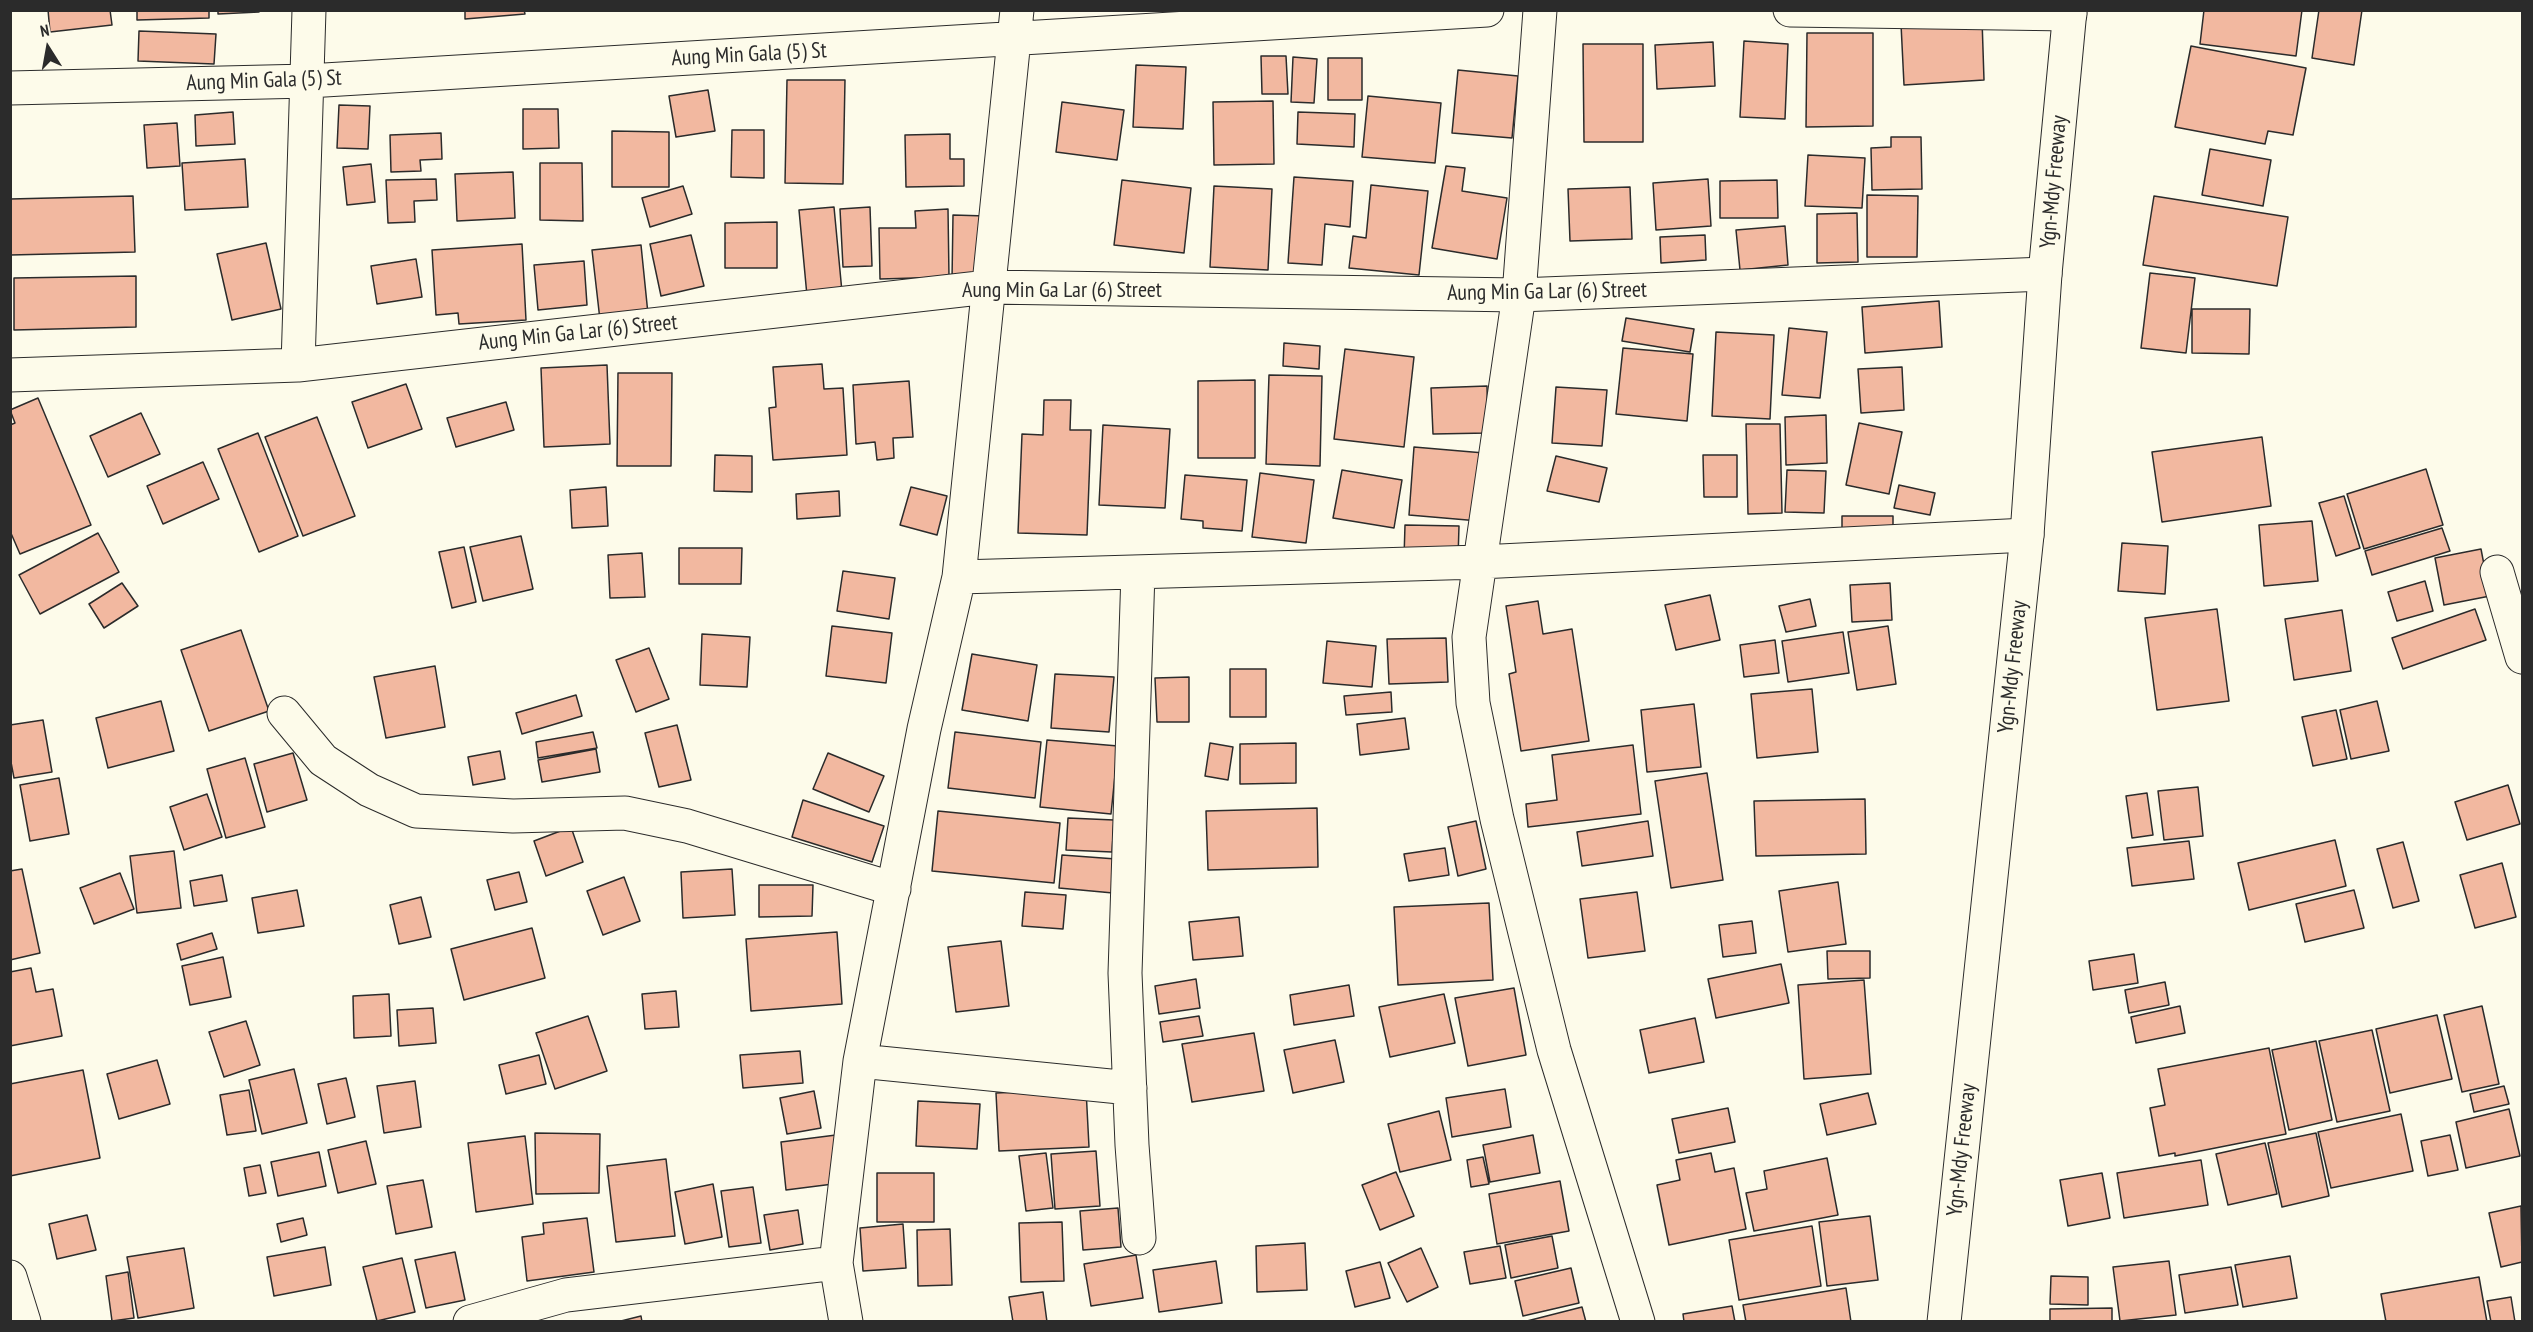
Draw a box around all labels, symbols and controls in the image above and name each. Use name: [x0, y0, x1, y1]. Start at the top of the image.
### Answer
north arrow: [18, 18, 78, 78]
text: N: [38, 20, 51, 41]
street label: Aung Min Gala (5) St: [671, 38, 827, 72]
street label: Aung Min Gala (5) St: [186, 65, 342, 97]
street label: Ygn-Mdy Freeway: [2035, 114, 2073, 250]
street label: Aung Min Ga Lar (6) Street: [1447, 277, 1647, 307]
street label: Aung Min Ga Lar (6) Street: [962, 278, 1162, 304]
street label: Aung Min Ga Lar (6) Street: [477, 309, 679, 357]
street label: Ygn-Mdy Freeway: [1993, 599, 2033, 735]
street label: Ygn-Mdy Freeway: [1942, 1082, 1982, 1218]

